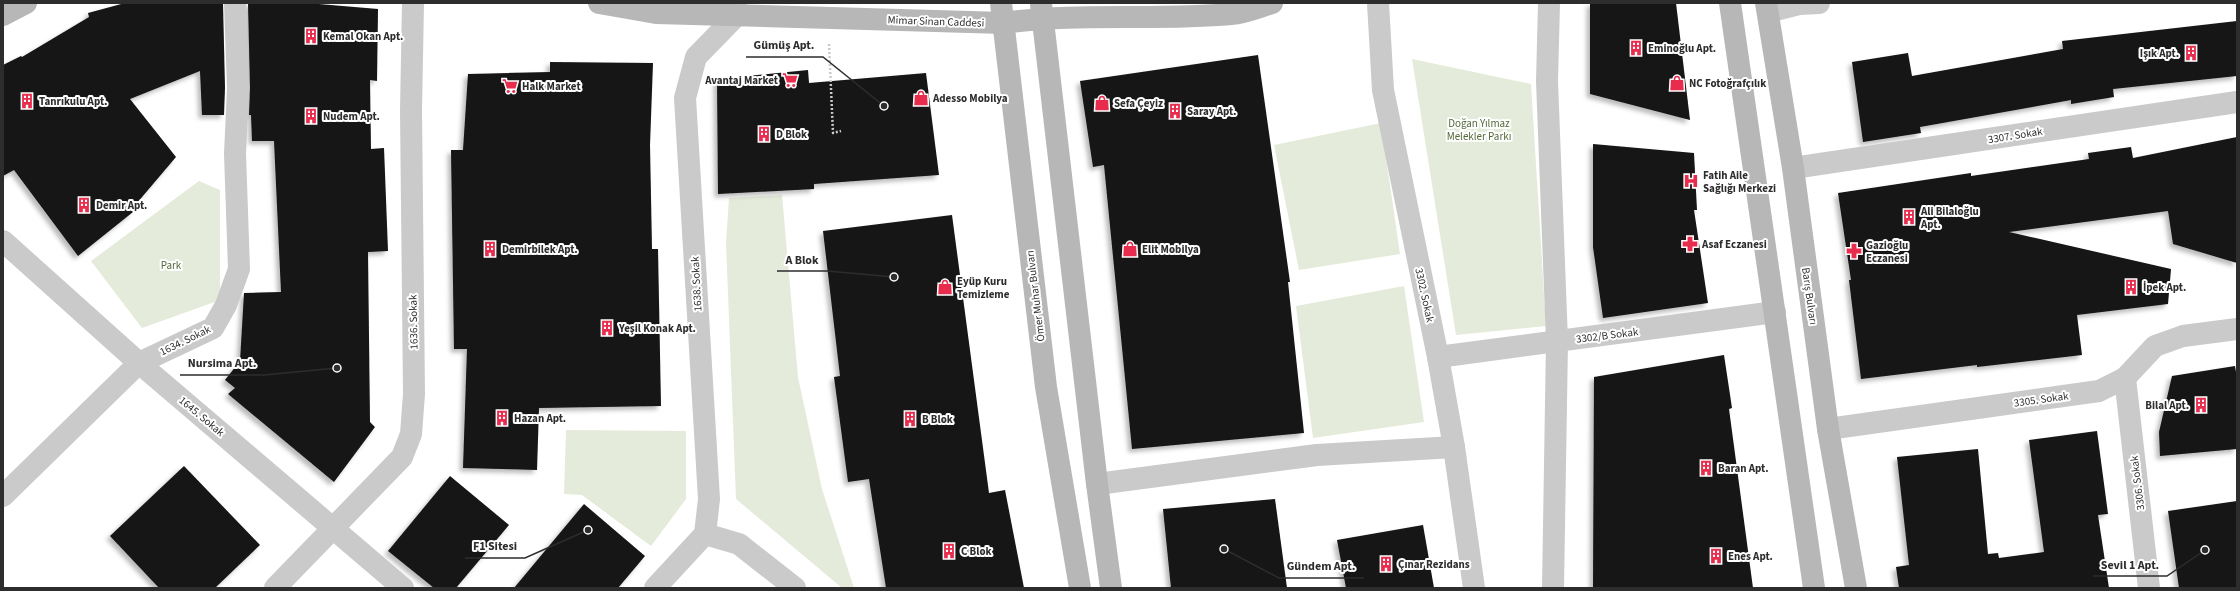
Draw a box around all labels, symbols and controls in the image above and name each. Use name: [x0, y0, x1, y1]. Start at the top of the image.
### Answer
street label: Mimar Sinan Caddesi: [887, 12, 984, 31]
building icon: Kemal Okan Apt.: [302, 27, 320, 45]
place label: Kemal Okan Apt.: [323, 29, 403, 44]
callout: Gümüş Apt.: [746, 33, 823, 57]
text: Gümüş Apt.: [754, 37, 814, 54]
building icon: Eminoğlu Apt.: [1627, 39, 1645, 57]
place label: Eminoğlu Apt.: [1648, 41, 1716, 56]
building icon: Işık Apt.: [2182, 44, 2200, 62]
place label: Işık Apt.: [2140, 46, 2179, 61]
supermarket icon: Avantaj Market: [781, 71, 799, 89]
place label: Avantaj Market: [704, 73, 779, 88]
shop icon: NC Fotoğrafçılık: [1668, 74, 1686, 92]
place label: NC Fotoğrafçılık: [1689, 76, 1766, 91]
supermarket icon: Halk Market: [501, 77, 519, 95]
place label: Halk Market: [522, 79, 581, 94]
shop icon: Adesso Mobilya: [912, 89, 930, 107]
place label: Adesso Mobilya: [932, 91, 1008, 106]
building icon: Tanrıkulu Apt.: [18, 92, 36, 110]
place label: Tanrıkulu Apt.: [39, 94, 107, 109]
shop icon: Sefa Çeyiz: [1093, 94, 1111, 112]
place label: Sefa Çeyiz: [1114, 96, 1163, 111]
building icon: Saray Apt.: [1166, 102, 1184, 120]
place label: Saray Apt.: [1187, 104, 1236, 119]
building icon: Nudem Apt.: [302, 107, 320, 125]
place label: Nudem Apt.: [323, 109, 380, 124]
park label: Doğan Yılmaz Melekler Parkı: [1447, 116, 1511, 144]
street label: 3307. Sokak: [1987, 124, 2044, 147]
building icon: D Blok: [755, 125, 773, 143]
place label: D Blok: [776, 127, 807, 142]
place label: Fatih Aile Sağlığı Merkezi: [1703, 168, 1776, 196]
hospital icon: Fatih Aile Sağlığı Merkezi: [1682, 172, 1700, 190]
building icon: Demir Apt.: [75, 196, 93, 214]
place label: Demir Apt.: [96, 198, 147, 213]
place label: Ali Bilaloğlu Apt.: [1920, 204, 1979, 232]
building icon: Ali Bilaloğlu Apt.: [1900, 208, 1918, 226]
pharmacy icon: Asaf Eczanesi: [1681, 235, 1699, 253]
place label: Asaf Eczanesi: [1701, 237, 1767, 252]
place label: Gazioğlu Eczanesi: [1866, 238, 1908, 266]
building icon: Demirbilek Apt.: [481, 240, 499, 258]
shop icon: Elit Mobilya: [1121, 240, 1139, 258]
place label: Demirbilek Apt.: [502, 242, 578, 257]
place label: Elit Mobilya: [1142, 242, 1199, 257]
pharmacy icon: Gazioğlu Eczanesi: [1845, 242, 1863, 260]
callout: A Blok: [777, 247, 827, 271]
street label: Ömer Muhar Bulvarı: [1022, 250, 1049, 342]
text: A Blok: [784, 252, 819, 269]
street label: 1638. Sokak: [688, 256, 705, 312]
park label: Park: [161, 258, 182, 273]
street label: 3302. Sokak: [1411, 267, 1438, 324]
street label: Barış Bulvarı: [1798, 267, 1821, 326]
place label: Eyüp Kuru Temizleme: [957, 274, 1010, 302]
shop icon: Eyüp Kuru Temizleme: [936, 278, 954, 296]
building icon: İpek Apt.: [2122, 278, 2140, 296]
place label: İpek Apt.: [2143, 280, 2186, 295]
street label: 1636. Sokak: [406, 294, 421, 350]
building icon: Yeşil Konak Apt.: [598, 319, 616, 337]
street label: 1634. Sokak: [157, 321, 214, 359]
place label: Yeşil Konak Apt.: [618, 321, 696, 336]
street label: 3302/B Sokak: [1575, 324, 1640, 347]
callout: Nursima Apt.: [180, 351, 264, 375]
text: Nursima Apt.: [188, 355, 256, 372]
street label: 3305. Sokak: [2013, 388, 2070, 411]
street label: 1645. Sokak: [176, 393, 228, 440]
building icon: Bilal Apt.: [2192, 396, 2210, 414]
place label: Bilal Apt.: [2145, 398, 2189, 413]
building icon: Hazan Apt.: [493, 409, 511, 427]
building icon: B Blok: [901, 410, 919, 428]
place label: Hazan Apt.: [514, 411, 566, 426]
place label: B Blok: [922, 412, 953, 427]
street label: 3306. Sokak: [2127, 454, 2148, 511]
building icon: Baran Apt.: [1697, 459, 1715, 477]
place label: Baran Apt.: [1718, 461, 1769, 476]
callout: F1 Sitesi: [465, 534, 525, 558]
text: F1 Sitesi: [473, 538, 517, 555]
building icon: C Blok: [940, 542, 958, 560]
place label: C Blok: [961, 544, 992, 559]
building icon: Enes Apt.: [1707, 547, 1725, 565]
place label: Enes Apt.: [1728, 549, 1773, 564]
callout: Sevil 1 Apt.: [2093, 552, 2167, 576]
callout: Gündem Apt.: [1279, 554, 1364, 578]
building icon: Çınar Rezidans: [1377, 555, 1395, 573]
place label: Çınar Rezidans: [1398, 557, 1470, 572]
text: Sevil 1 Apt.: [2101, 557, 2159, 574]
text: Gündem Apt.: [1287, 558, 1355, 575]

